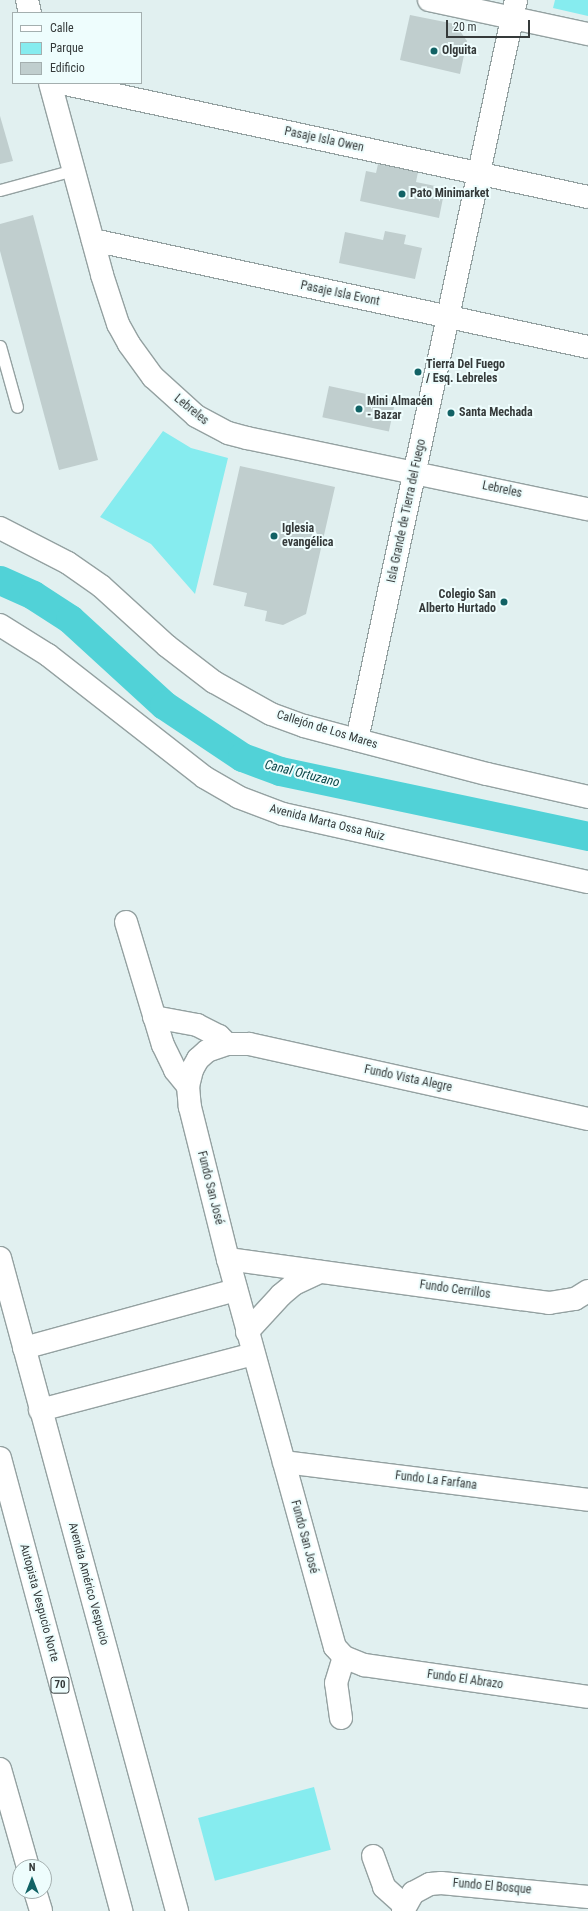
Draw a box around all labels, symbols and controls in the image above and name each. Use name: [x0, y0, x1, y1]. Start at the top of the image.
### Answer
legend: [12, 12, 142, 84]
scale bar: [448, 12, 532, 38]
text: 20 m: [453, 20, 477, 34]
text: Calle: [50, 21, 74, 35]
text: Parque: [50, 41, 83, 55]
place label: Olguita: [442, 44, 477, 58]
marker: Olguita: [429, 46, 439, 56]
text: Edificio: [50, 61, 85, 75]
street label: Pasaje Isla Owen: [283, 125, 365, 155]
place label: Pato Minimarket: [410, 187, 489, 201]
marker: Pato Minimarket: [397, 189, 407, 199]
street label: Pasaje Isla Evont: [299, 279, 381, 309]
place label: Tierra Del Fuego / Esq. Lebreles: [426, 358, 505, 386]
marker: Tierra Del Fuego / Esq. Lebreles: [413, 367, 423, 377]
street label: Lebreles: [171, 392, 211, 428]
place label: Mini Almacén - Bazar: [367, 395, 433, 423]
marker: Mini Almacén - Bazar: [354, 404, 364, 414]
place label: Santa Mechada: [459, 406, 533, 420]
marker: Santa Mechada: [446, 408, 456, 418]
street label: Isla Grande de Tierra del Fuego: [385, 438, 429, 584]
street label: Lebreles: [481, 479, 523, 501]
place label: Iglesia evangélica: [282, 522, 334, 550]
marker: Iglesia evangélica: [269, 531, 279, 541]
place label: Colegio San Alberto Hurtado: [419, 588, 496, 616]
marker: Colegio San Alberto Hurtado: [499, 597, 509, 607]
street label: Callejón de Los Mares: [275, 708, 379, 752]
water label: Canal Ortuzano: [263, 757, 341, 791]
street label: Avenida Marta Ossa Ruiz: [268, 802, 386, 844]
street label: Fundo Vista Alegre: [363, 1063, 453, 1095]
street label: Fundo San José: [194, 1150, 226, 1226]
street label: Fundo Cerrillos: [419, 1278, 491, 1302]
street label: Fundo La Farfana: [394, 1469, 478, 1493]
street label: Fundo San José: [287, 1499, 321, 1575]
street label: Avenida Américo Vespucio: [65, 1521, 111, 1647]
street label: Autopista Vespucio Norte: [16, 1543, 62, 1663]
street label: Fundo El Abrazo: [426, 1668, 504, 1692]
road number: 70: [50, 1676, 70, 1694]
north arrow: [12, 1859, 52, 1899]
text: N: [29, 1861, 35, 1874]
street label: Fundo El Bosque: [452, 1876, 532, 1898]

